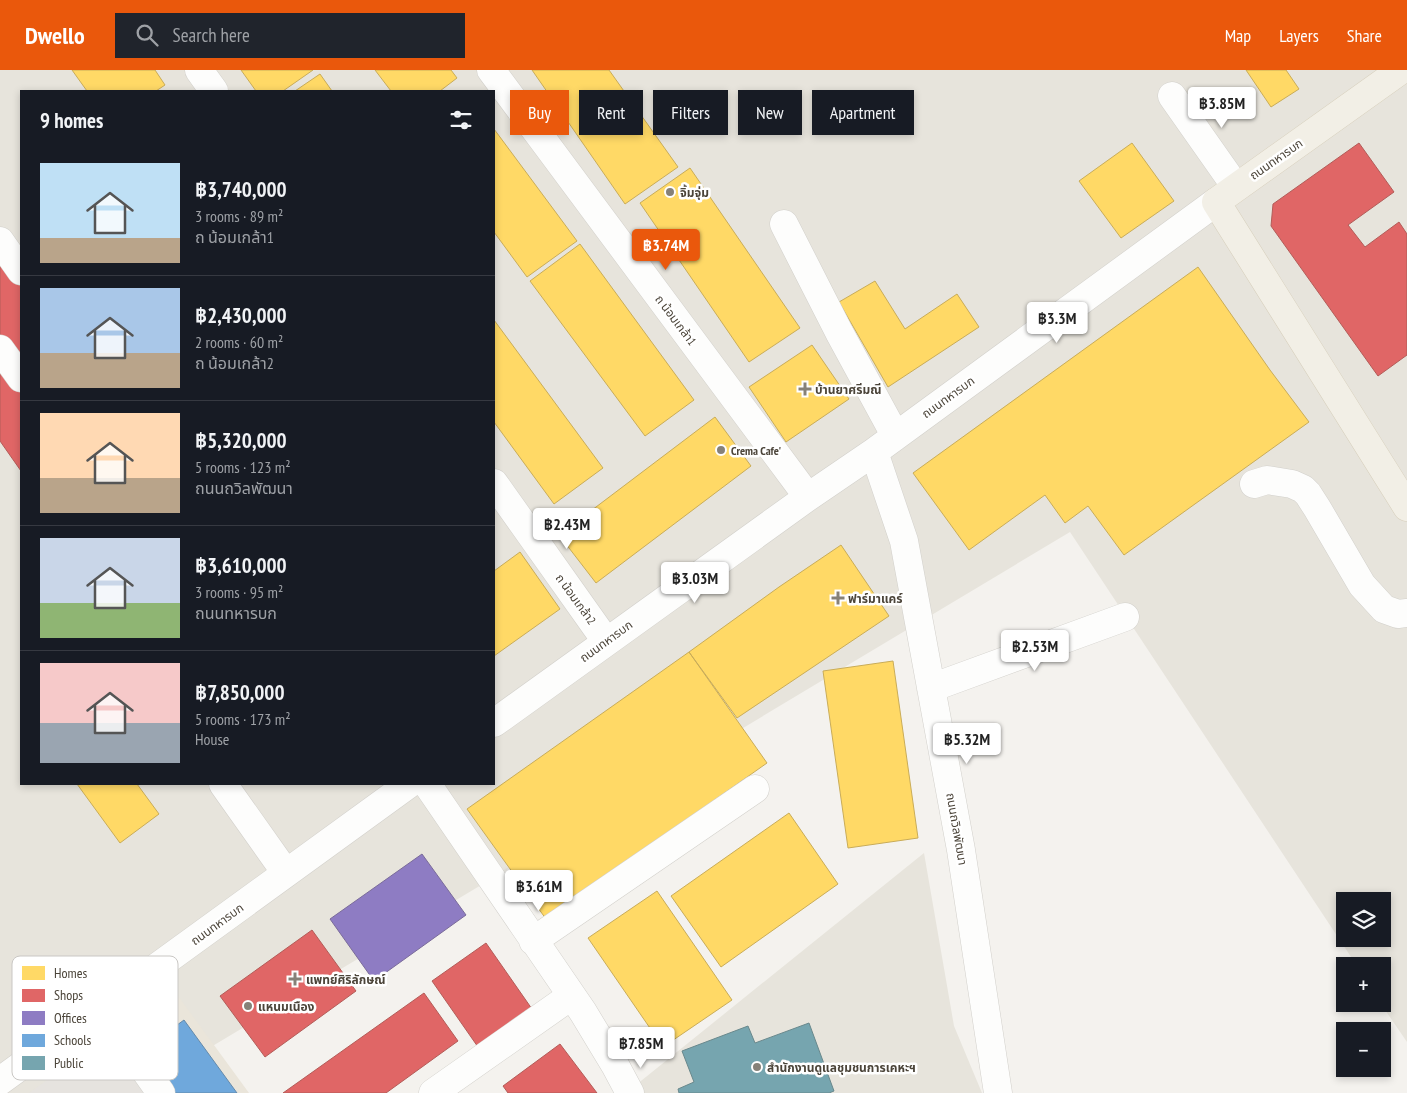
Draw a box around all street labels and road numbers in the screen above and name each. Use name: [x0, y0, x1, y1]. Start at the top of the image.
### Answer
street label: ถนนทหารบก: [1247, 135, 1305, 183]
street label: ถ น้อมเกล้า1: [652, 292, 700, 348]
street label: ถนนทหารบก: [919, 373, 977, 421]
street label: ถ น้อมเกล้า2: [553, 571, 599, 627]
street label: ถนนทหารบก: [577, 617, 635, 665]
street label: ถนนถวิลพัฒนา: [943, 792, 971, 866]
street label: ถนนทหารบก: [188, 900, 246, 948]

